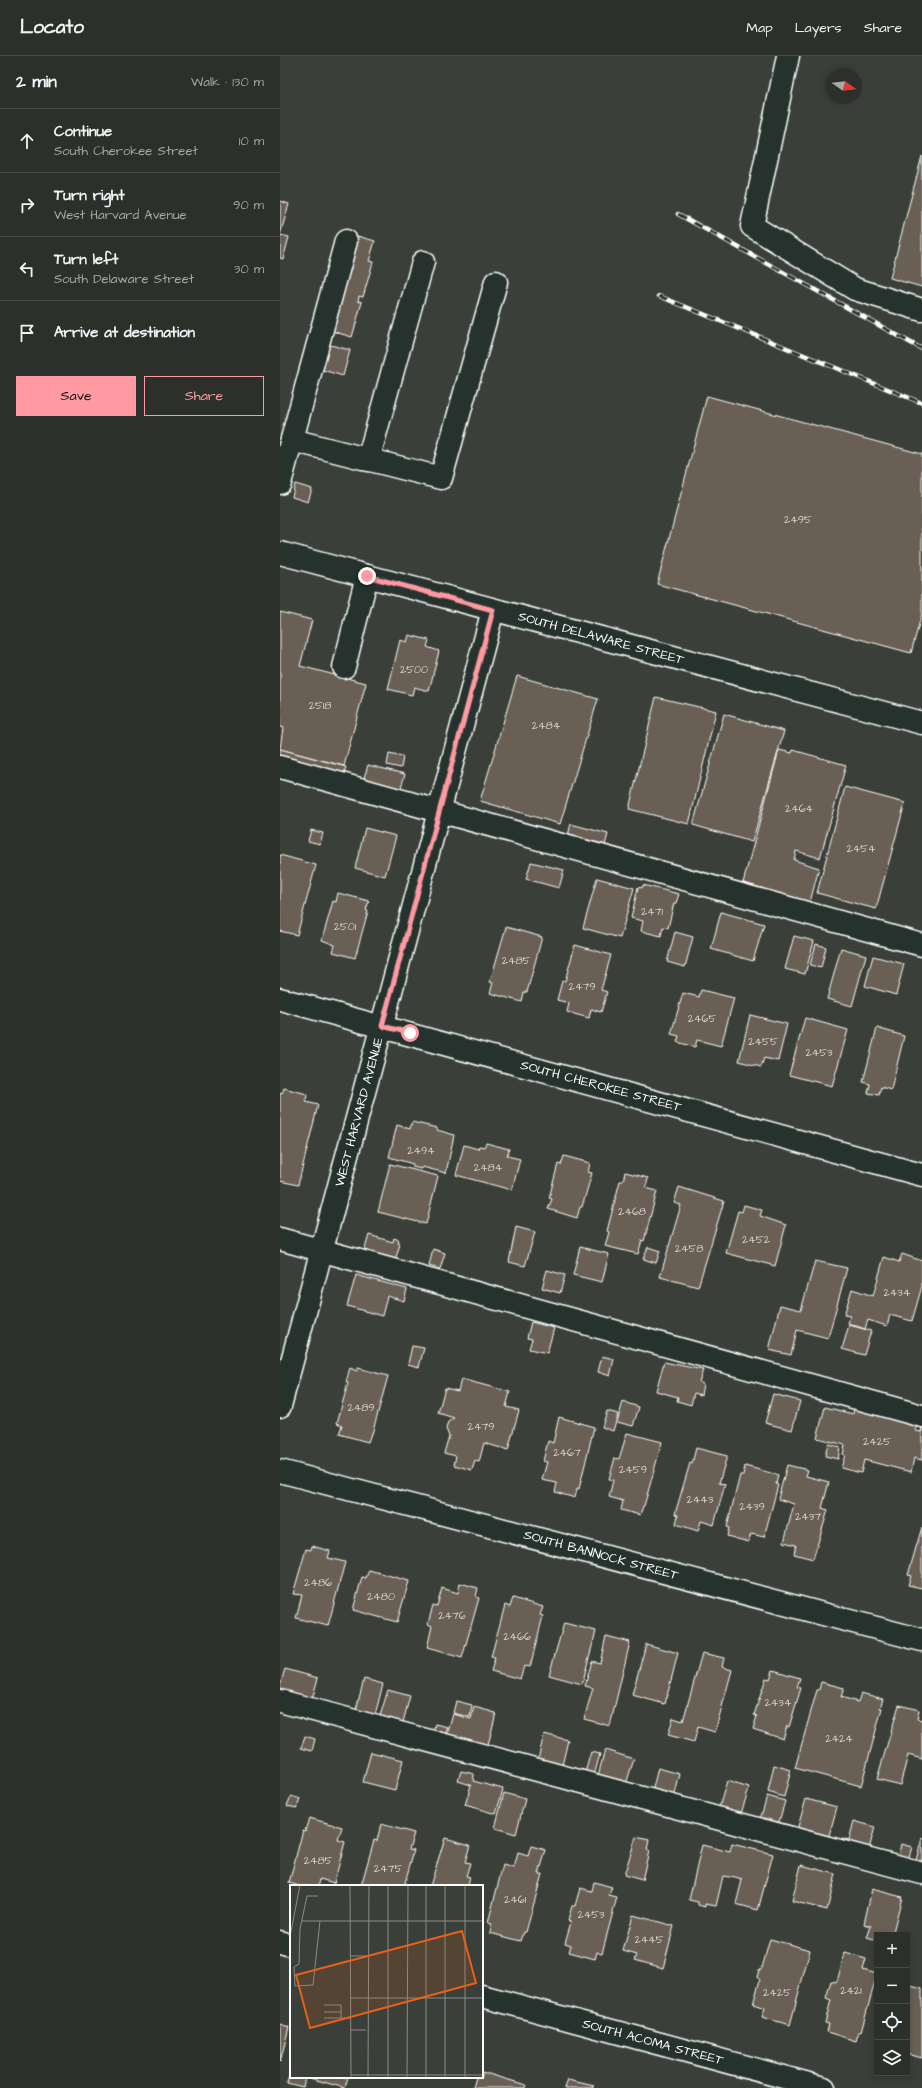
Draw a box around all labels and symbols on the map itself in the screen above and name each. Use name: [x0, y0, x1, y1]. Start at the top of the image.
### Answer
north arrow: [826, 68, 862, 104]
house number: 2495: [784, 512, 812, 527]
route end: [358, 567, 376, 585]
street label: SOUTH DELAWARE STREET: [516, 607, 687, 669]
house number: 2500: [400, 662, 428, 677]
house number: 2518: [309, 698, 331, 713]
house number: 2484: [532, 718, 561, 733]
house number: 2464: [785, 801, 814, 816]
house number: 2454: [846, 841, 876, 856]
house number: 2471: [641, 904, 664, 919]
house number: 2501: [334, 919, 357, 934]
house number: 2485: [502, 953, 531, 968]
house number: 2479: [569, 979, 595, 994]
house number: 2465: [688, 1011, 716, 1026]
route start: [401, 1024, 419, 1042]
house number: 2455: [748, 1034, 778, 1049]
street label: WEST HARVARD AVENUE: [330, 1035, 388, 1189]
house number: 2453: [805, 1045, 833, 1060]
street label: SOUTH CHEROKEE STREET: [519, 1056, 684, 1116]
house number: 2494: [407, 1143, 435, 1158]
house number: 2484: [474, 1160, 503, 1175]
house number: 2468: [618, 1204, 646, 1219]
house number: 2452: [742, 1232, 771, 1247]
house number: 2458: [675, 1241, 703, 1256]
house number: 2434: [884, 1285, 911, 1300]
house number: 2489: [347, 1400, 375, 1415]
house number: 2479: [468, 1419, 494, 1434]
house number: 2425: [863, 1434, 891, 1449]
house number: 2467: [553, 1445, 581, 1460]
house number: 2459: [619, 1462, 647, 1477]
house number: 2443: [687, 1492, 714, 1507]
house number: 2439: [739, 1499, 765, 1514]
house number: 2437: [795, 1509, 821, 1524]
street label: SOUTH BANNOCK STREET: [522, 1526, 681, 1585]
house number: 2486: [304, 1575, 332, 1590]
house number: 2480: [367, 1589, 395, 1604]
house number: 2476: [438, 1608, 466, 1623]
house number: 2466: [503, 1629, 531, 1644]
house number: 2434: [765, 1695, 792, 1710]
house number: 2424: [825, 1731, 853, 1746]
house number: 2485: [304, 1853, 333, 1868]
house number: 2475: [374, 1861, 402, 1876]
inset map: [290, 1885, 483, 2078]
house number: 2461: [504, 1892, 527, 1907]
house number: 2453: [577, 1907, 605, 1922]
house number: 2445: [634, 1932, 664, 1947]
house number: 2421: [840, 1983, 862, 1998]
house number: 2425: [763, 1985, 791, 2000]
street label: SOUTH ACOMA STREET: [581, 2015, 726, 2070]

